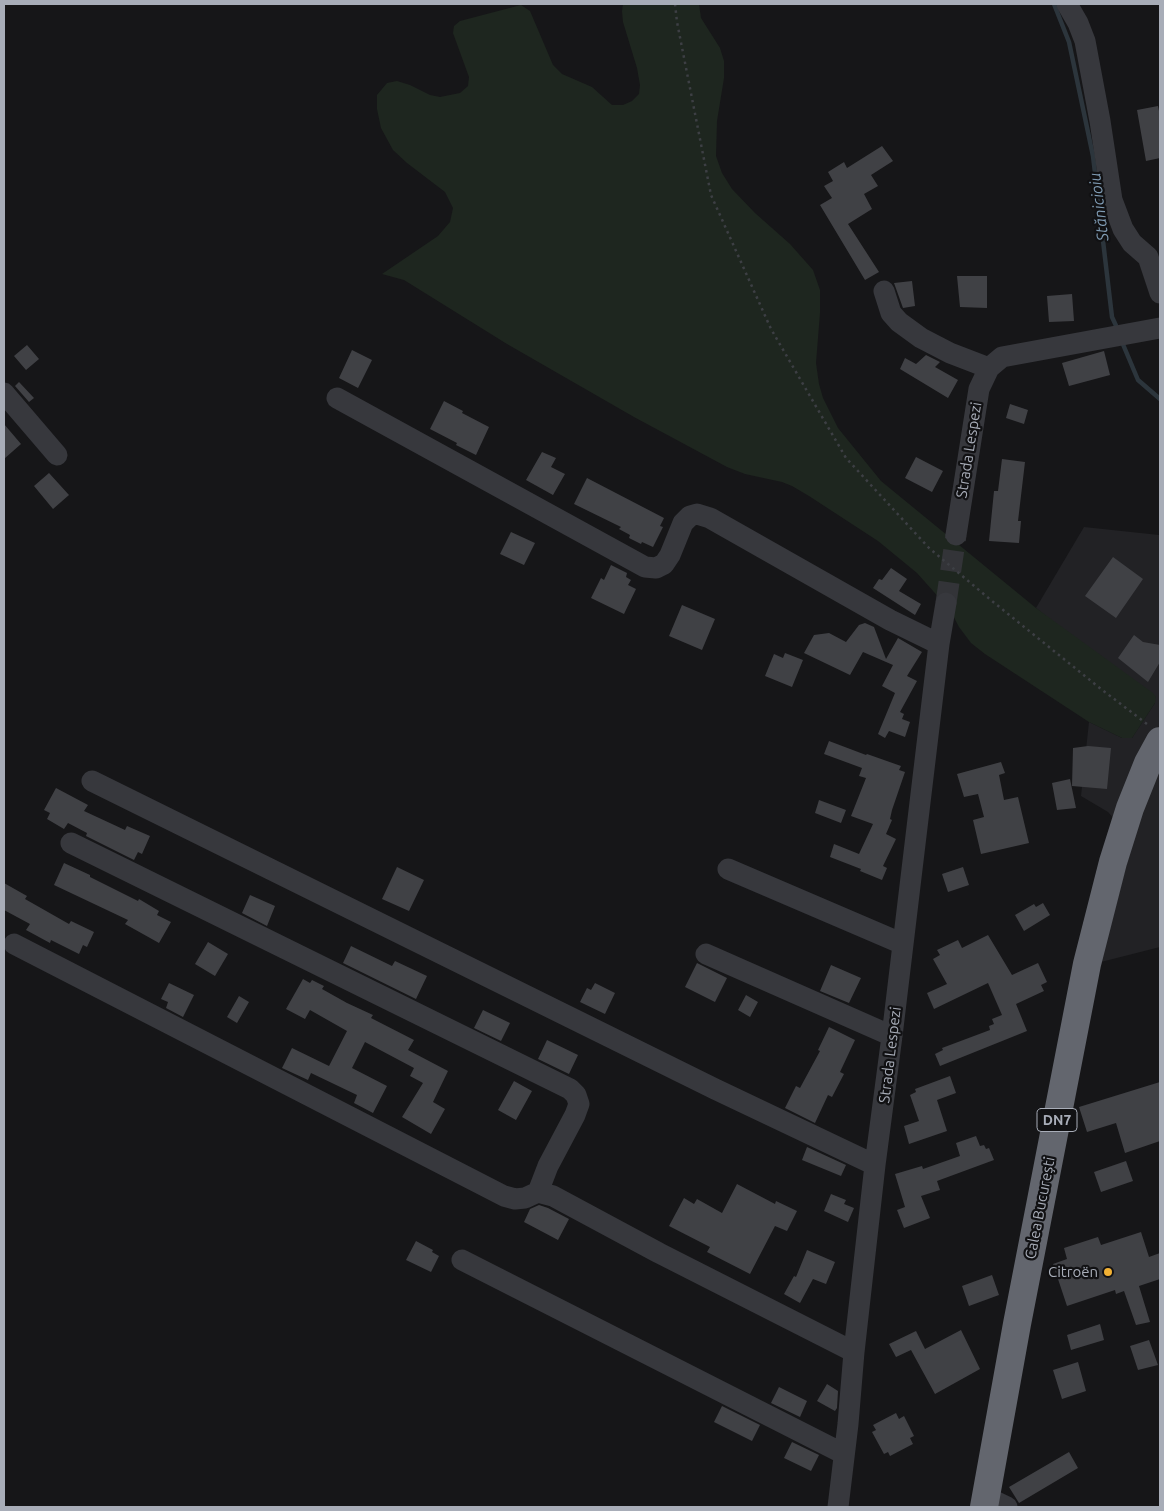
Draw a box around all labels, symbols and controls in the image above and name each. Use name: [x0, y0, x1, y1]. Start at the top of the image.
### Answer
water label: Stănicioiu: [1085, 172, 1113, 242]
street label: Strada Lespezi: [953, 401, 985, 499]
street label: Strada Lespezi: [875, 1006, 905, 1104]
road number: DN7: [1037, 1108, 1077, 1132]
street label: Calea București: [1021, 1155, 1059, 1261]
place label: Citroën: [1048, 1263, 1098, 1281]
marker: Citroën: [1102, 1266, 1114, 1278]

